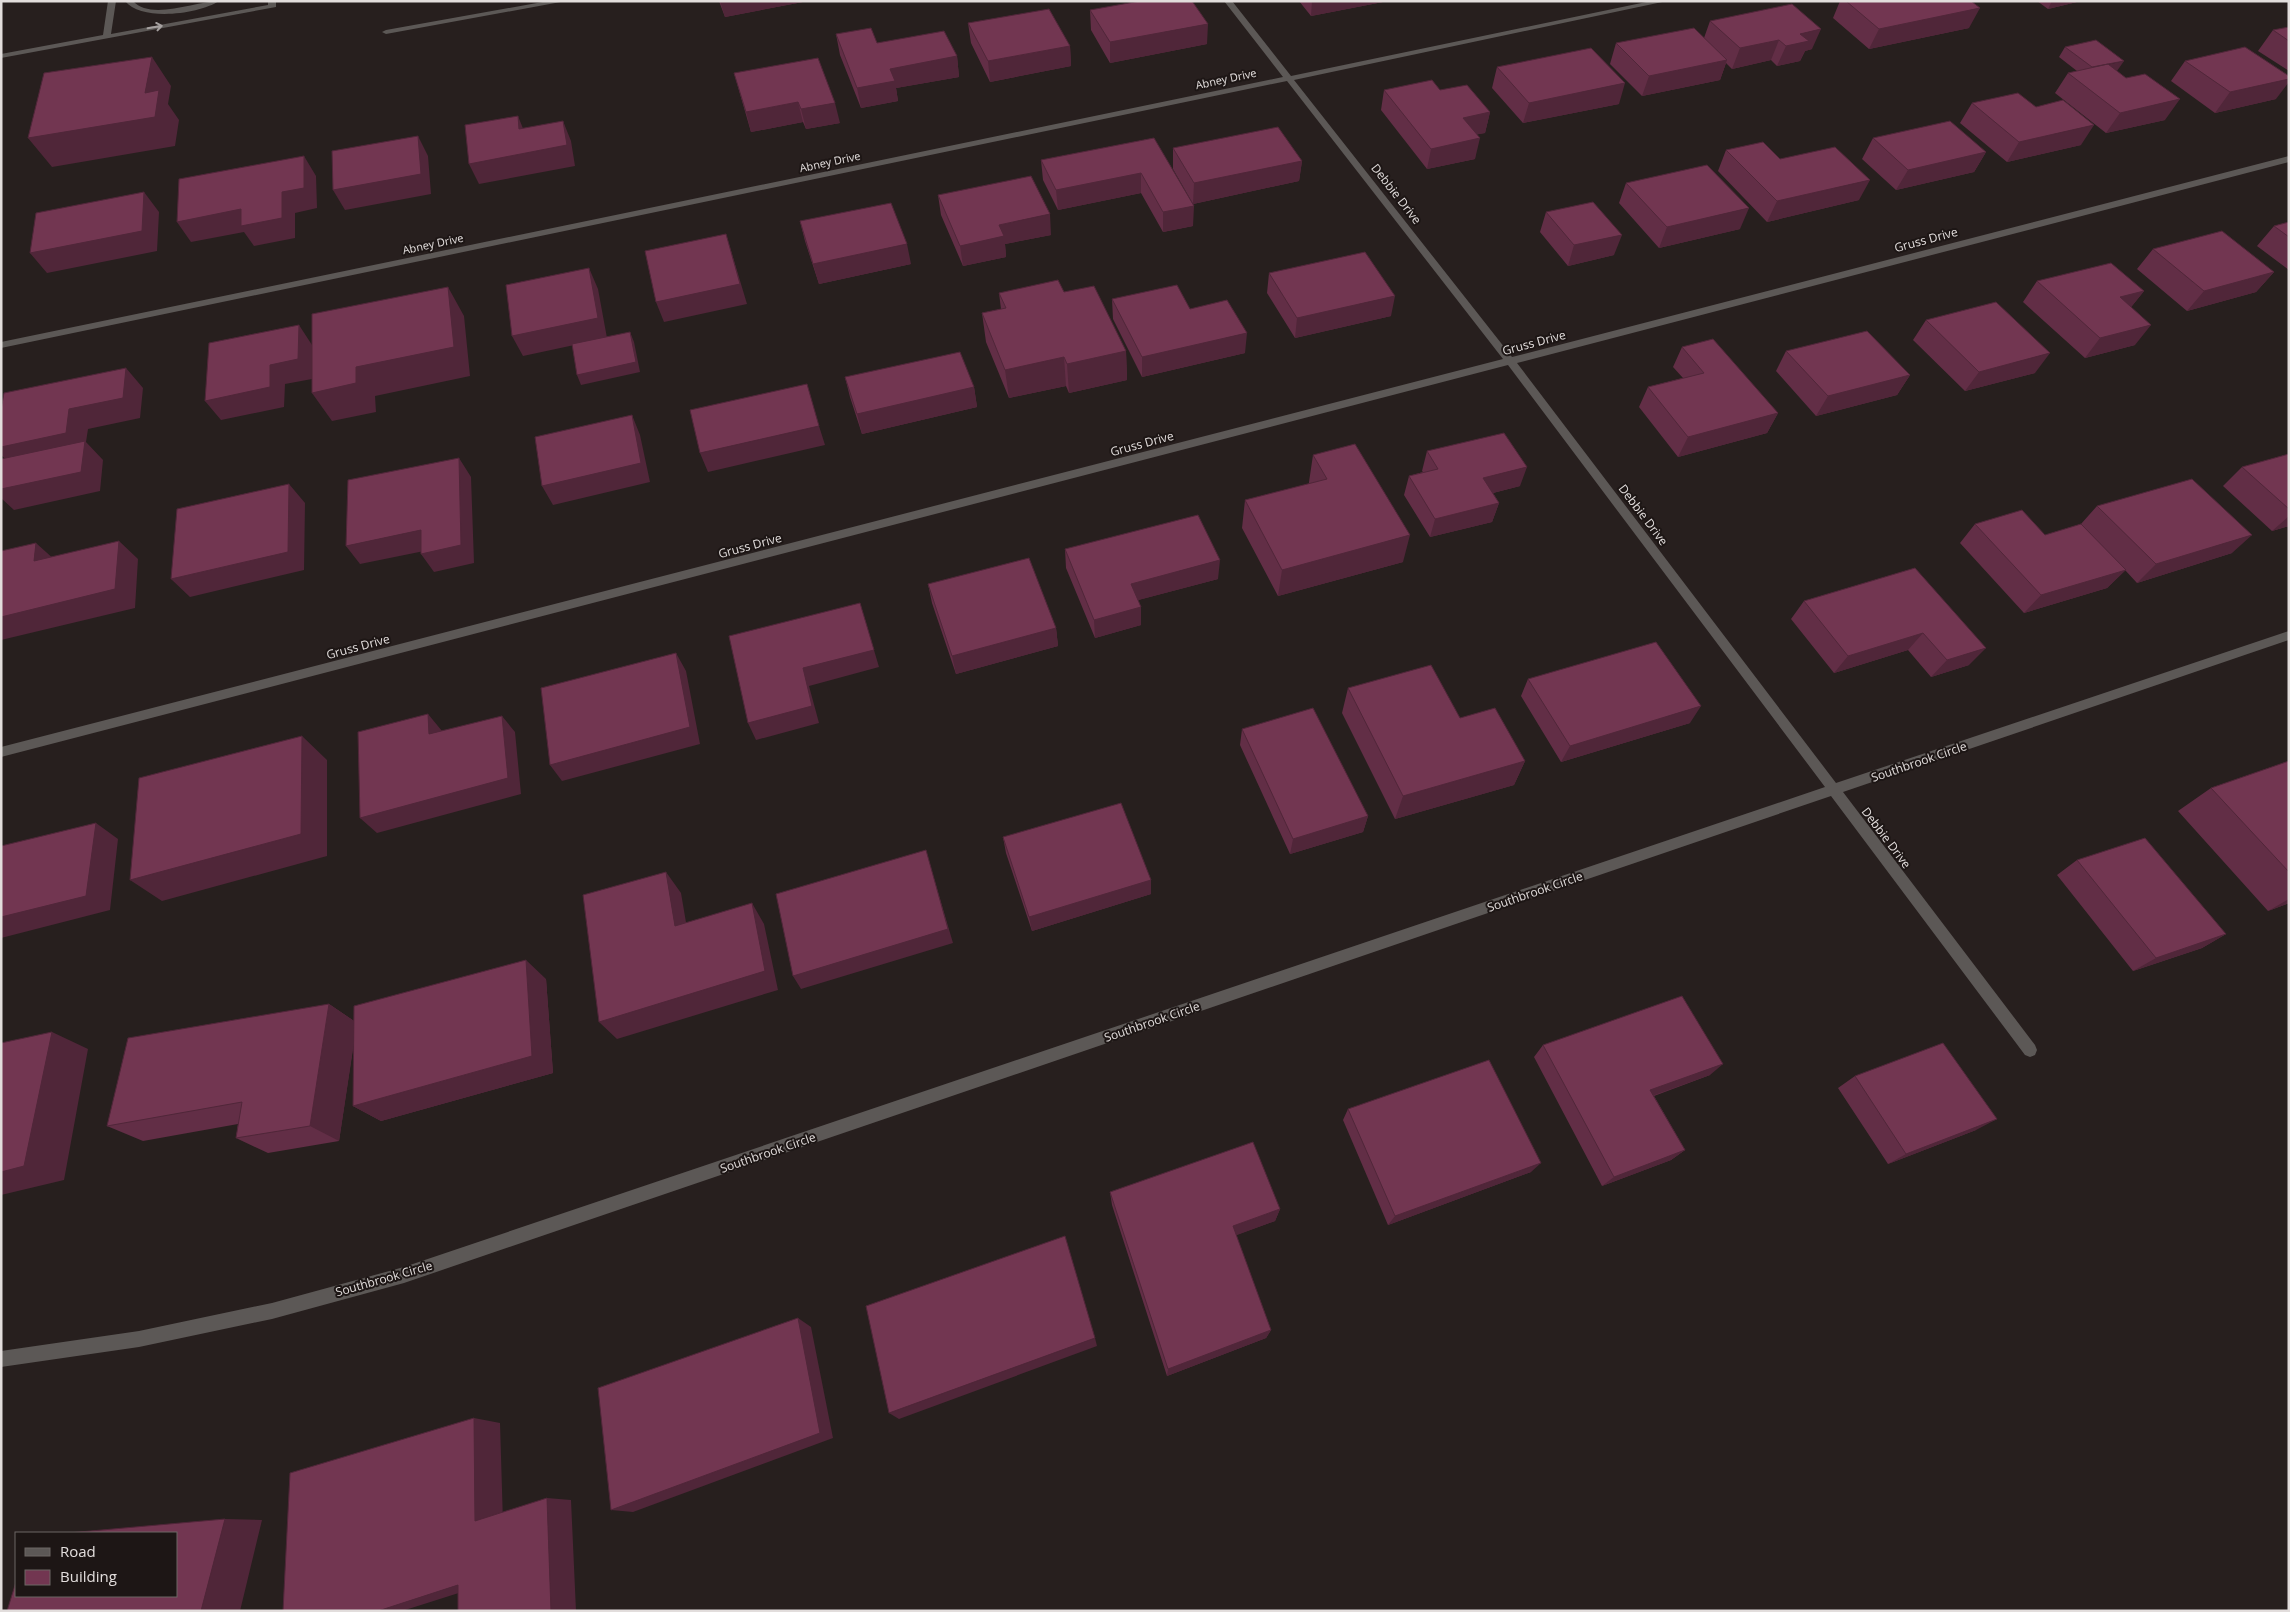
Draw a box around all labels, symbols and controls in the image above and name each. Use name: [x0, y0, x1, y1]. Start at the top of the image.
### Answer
one-way arrow: [147, 22, 163, 32]
street label: Abney Drive: [1194, 65, 1258, 92]
street label: Abney Drive: [798, 148, 862, 175]
street label: Debbie Drive: [1367, 160, 1426, 228]
street label: Gruss Drive: [1892, 223, 1960, 256]
street label: Abney Drive: [401, 230, 465, 257]
street label: Gruss Drive: [1500, 326, 1568, 359]
street label: Gruss Drive: [1108, 427, 1176, 460]
street label: Debbie Drive: [1615, 481, 1672, 549]
street label: Gruss Drive: [716, 529, 784, 562]
street label: Gruss Drive: [324, 630, 392, 663]
street label: Southbrook Circle: [1869, 737, 1969, 786]
street label: Debbie Drive: [1858, 804, 1915, 872]
street label: Southbrook Circle: [1485, 867, 1585, 916]
street label: Southbrook Circle: [1102, 997, 1202, 1046]
street label: Southbrook Circle: [718, 1128, 818, 1177]
street label: Southbrook Circle: [333, 1257, 434, 1300]
legend: [15, 1532, 178, 1597]
text: Road: [60, 1541, 96, 1561]
text: Building: [60, 1566, 117, 1586]

